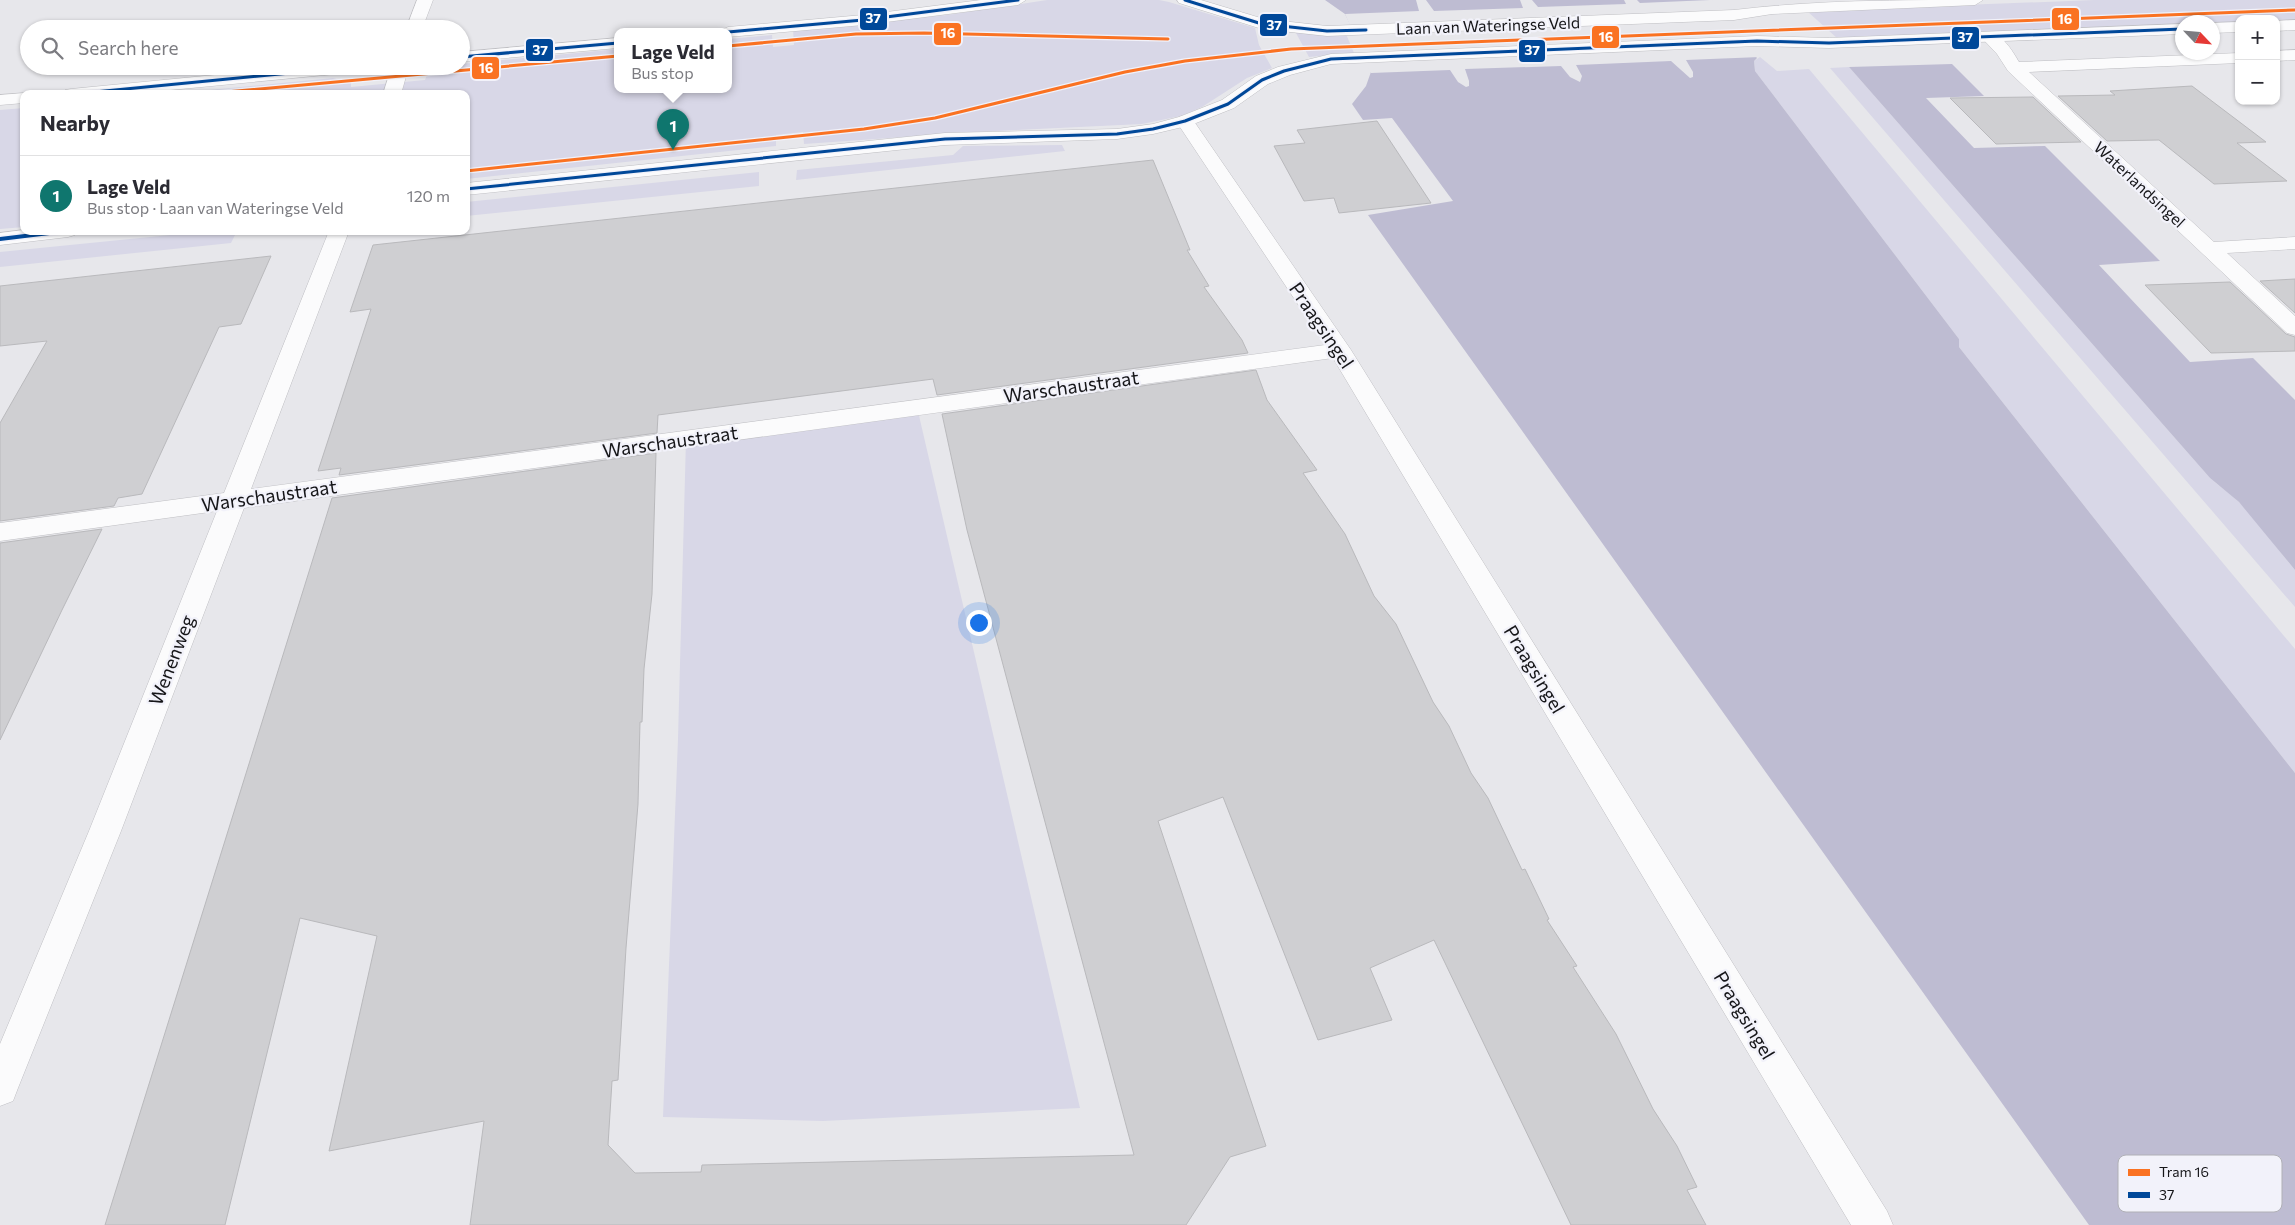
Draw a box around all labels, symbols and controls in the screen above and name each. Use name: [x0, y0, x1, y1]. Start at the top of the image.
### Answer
line badge: 37: [859, 7, 888, 31]
line badge: 16: [2051, 7, 2080, 31]
text: 37: [865, 9, 881, 26]
text: 16: [2058, 10, 2073, 27]
street label: Laan van Wateringse Veld: [1396, 12, 1580, 38]
line badge: 37: [1259, 13, 1288, 37]
north arrow: [2175, 15, 2220, 60]
map controls: [2235, 15, 2280, 105]
button: +: [2235, 15, 2280, 60]
text: 37: [1266, 16, 1282, 33]
search box: [20, 20, 470, 75]
line badge: 16: [933, 22, 962, 46]
text: 16: [941, 24, 956, 41]
line badge: 16: [1591, 25, 1620, 49]
line badge: 37: [1951, 26, 1980, 50]
popup: [614, 28, 732, 93]
text: 16: [1599, 28, 1614, 45]
text: 37: [1957, 28, 1973, 45]
icon: search: [38, 34, 66, 62]
text: Search here: [78, 36, 178, 59]
line badge: 37: [525, 38, 554, 62]
line badge: 37: [1518, 39, 1546, 63]
text: Lage Veld: [631, 40, 715, 63]
text: 37: [532, 41, 548, 58]
text: 37: [1524, 41, 1540, 58]
line badge: 16: [471, 56, 500, 80]
text: 16: [479, 59, 494, 76]
button: −: [2235, 60, 2280, 105]
text: Bus stop: [631, 63, 694, 82]
pin: 1: [657, 109, 689, 150]
text: Nearby: [40, 110, 110, 135]
street label: Waterlandsingel: [2091, 137, 2189, 231]
text: Lage Veld: [87, 175, 170, 198]
text: 1: [52, 186, 60, 205]
text: 120 m: [407, 186, 450, 205]
text: Bus stop · Laan van Wateringse Veld: [87, 198, 343, 217]
street label: Praagsingel: [1285, 278, 1359, 372]
street label: Warschaustraat: [1002, 365, 1140, 407]
street label: Warschaustraat: [601, 420, 739, 462]
street label: Warschaustraat: [200, 474, 338, 516]
your location: [966, 610, 992, 636]
street label: Wenenweg: [143, 612, 199, 708]
street label: Praagsingel: [1500, 621, 1570, 717]
street label: Praagsingel: [1710, 967, 1780, 1063]
legend: [2118, 1155, 2282, 1212]
text: Tram 16: [2159, 1163, 2209, 1180]
text: 37: [2159, 1186, 2174, 1203]

